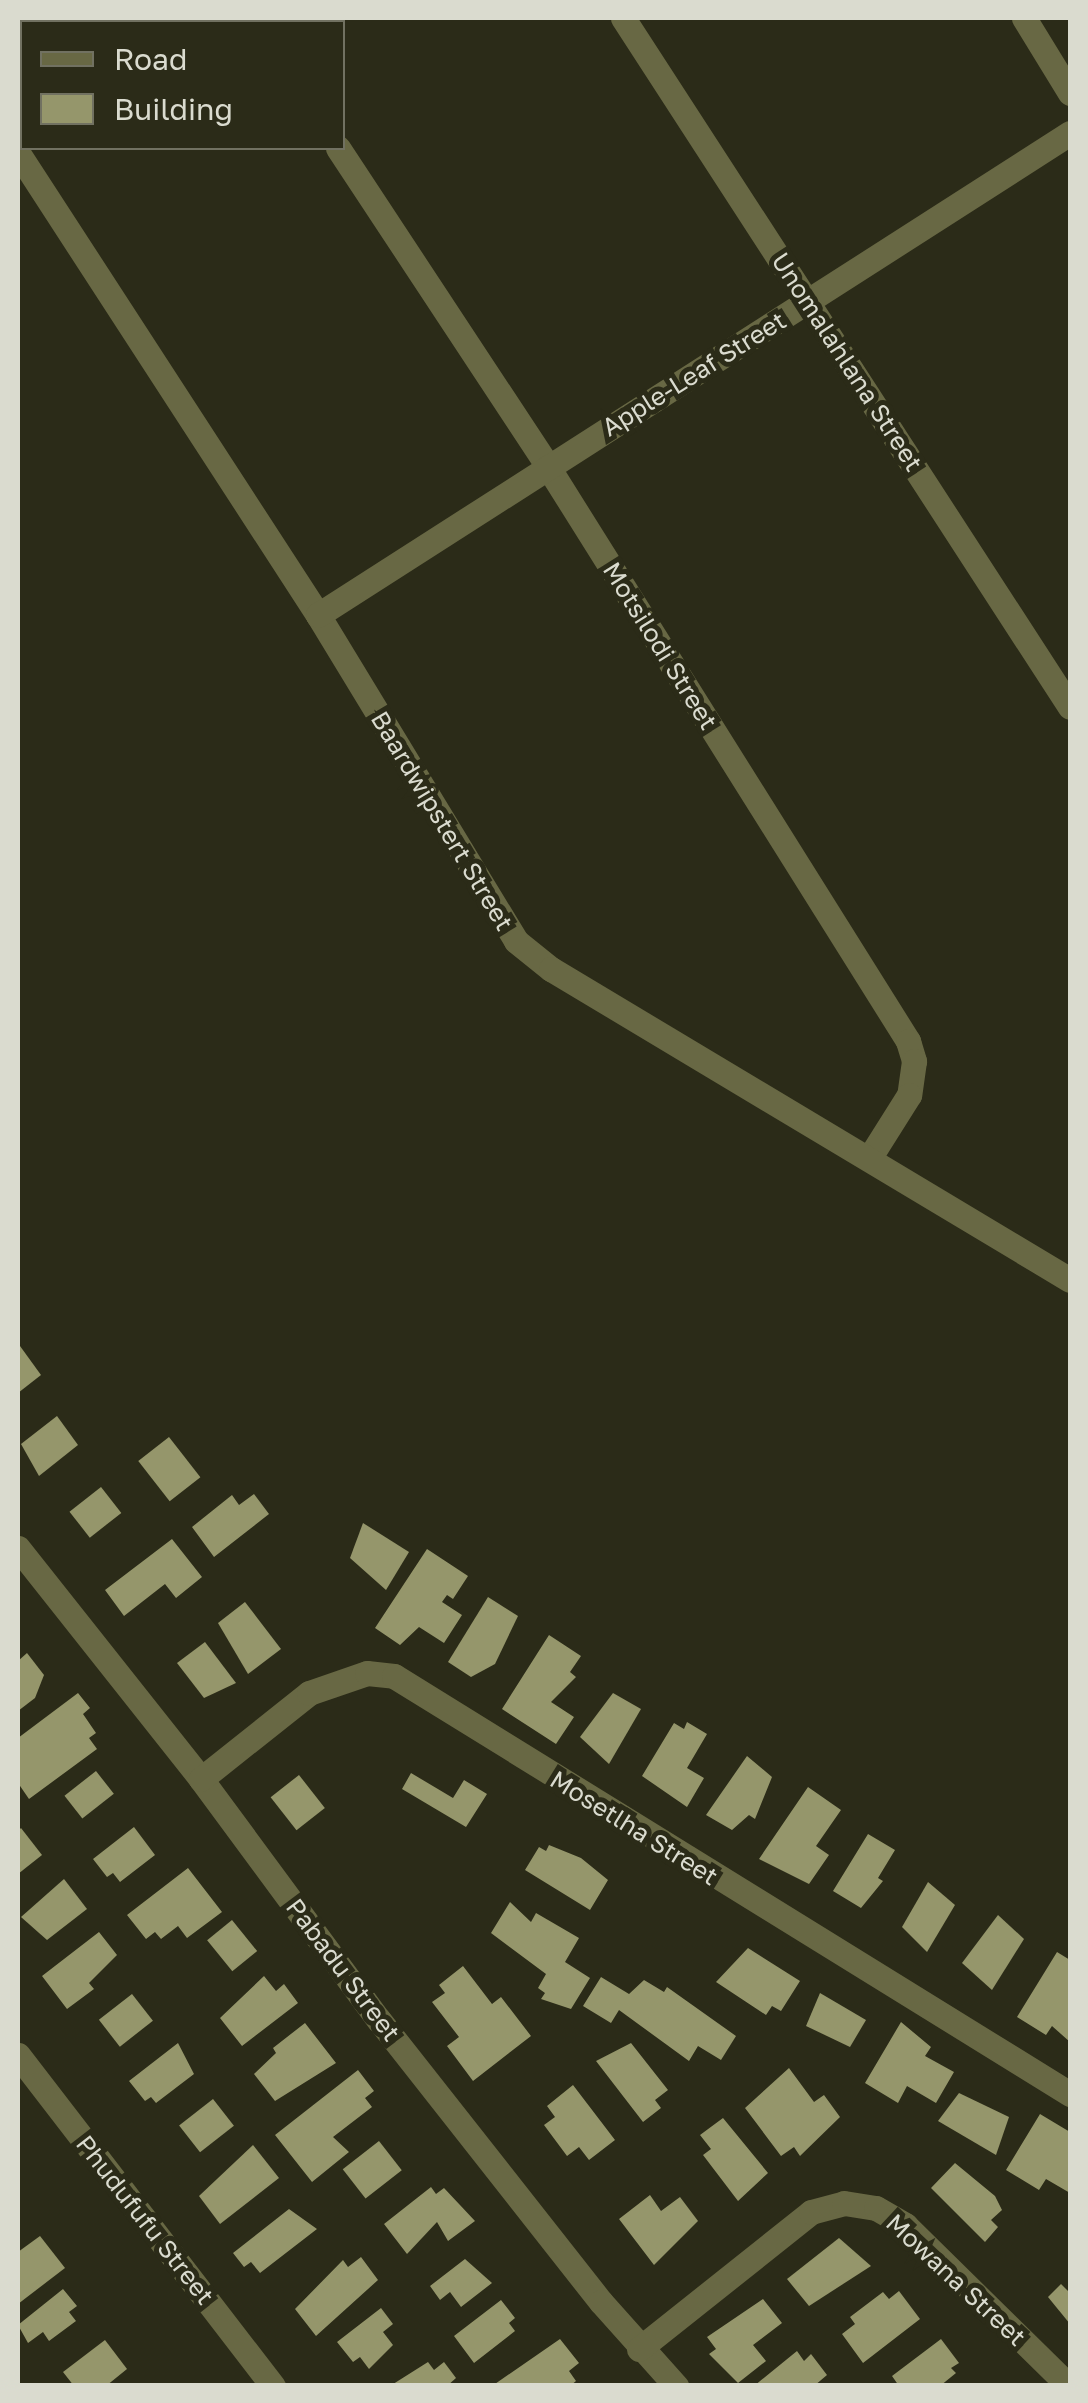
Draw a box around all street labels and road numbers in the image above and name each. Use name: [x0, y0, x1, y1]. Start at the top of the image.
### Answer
street label: Unomalahlana Street: [765, 247, 929, 477]
street label: Apple-Leaf Street: [596, 305, 792, 443]
street label: Motsilodi Street: [597, 557, 723, 735]
street label: Baardwipstert Street: [365, 706, 519, 936]
street label: Mosetlha Street: [545, 1764, 723, 1892]
street label: Pabadu Street: [280, 1893, 406, 2047]
street label: Phudufufu Street: [70, 2130, 220, 2310]
street label: Mowana Street: [880, 2208, 1032, 2352]

